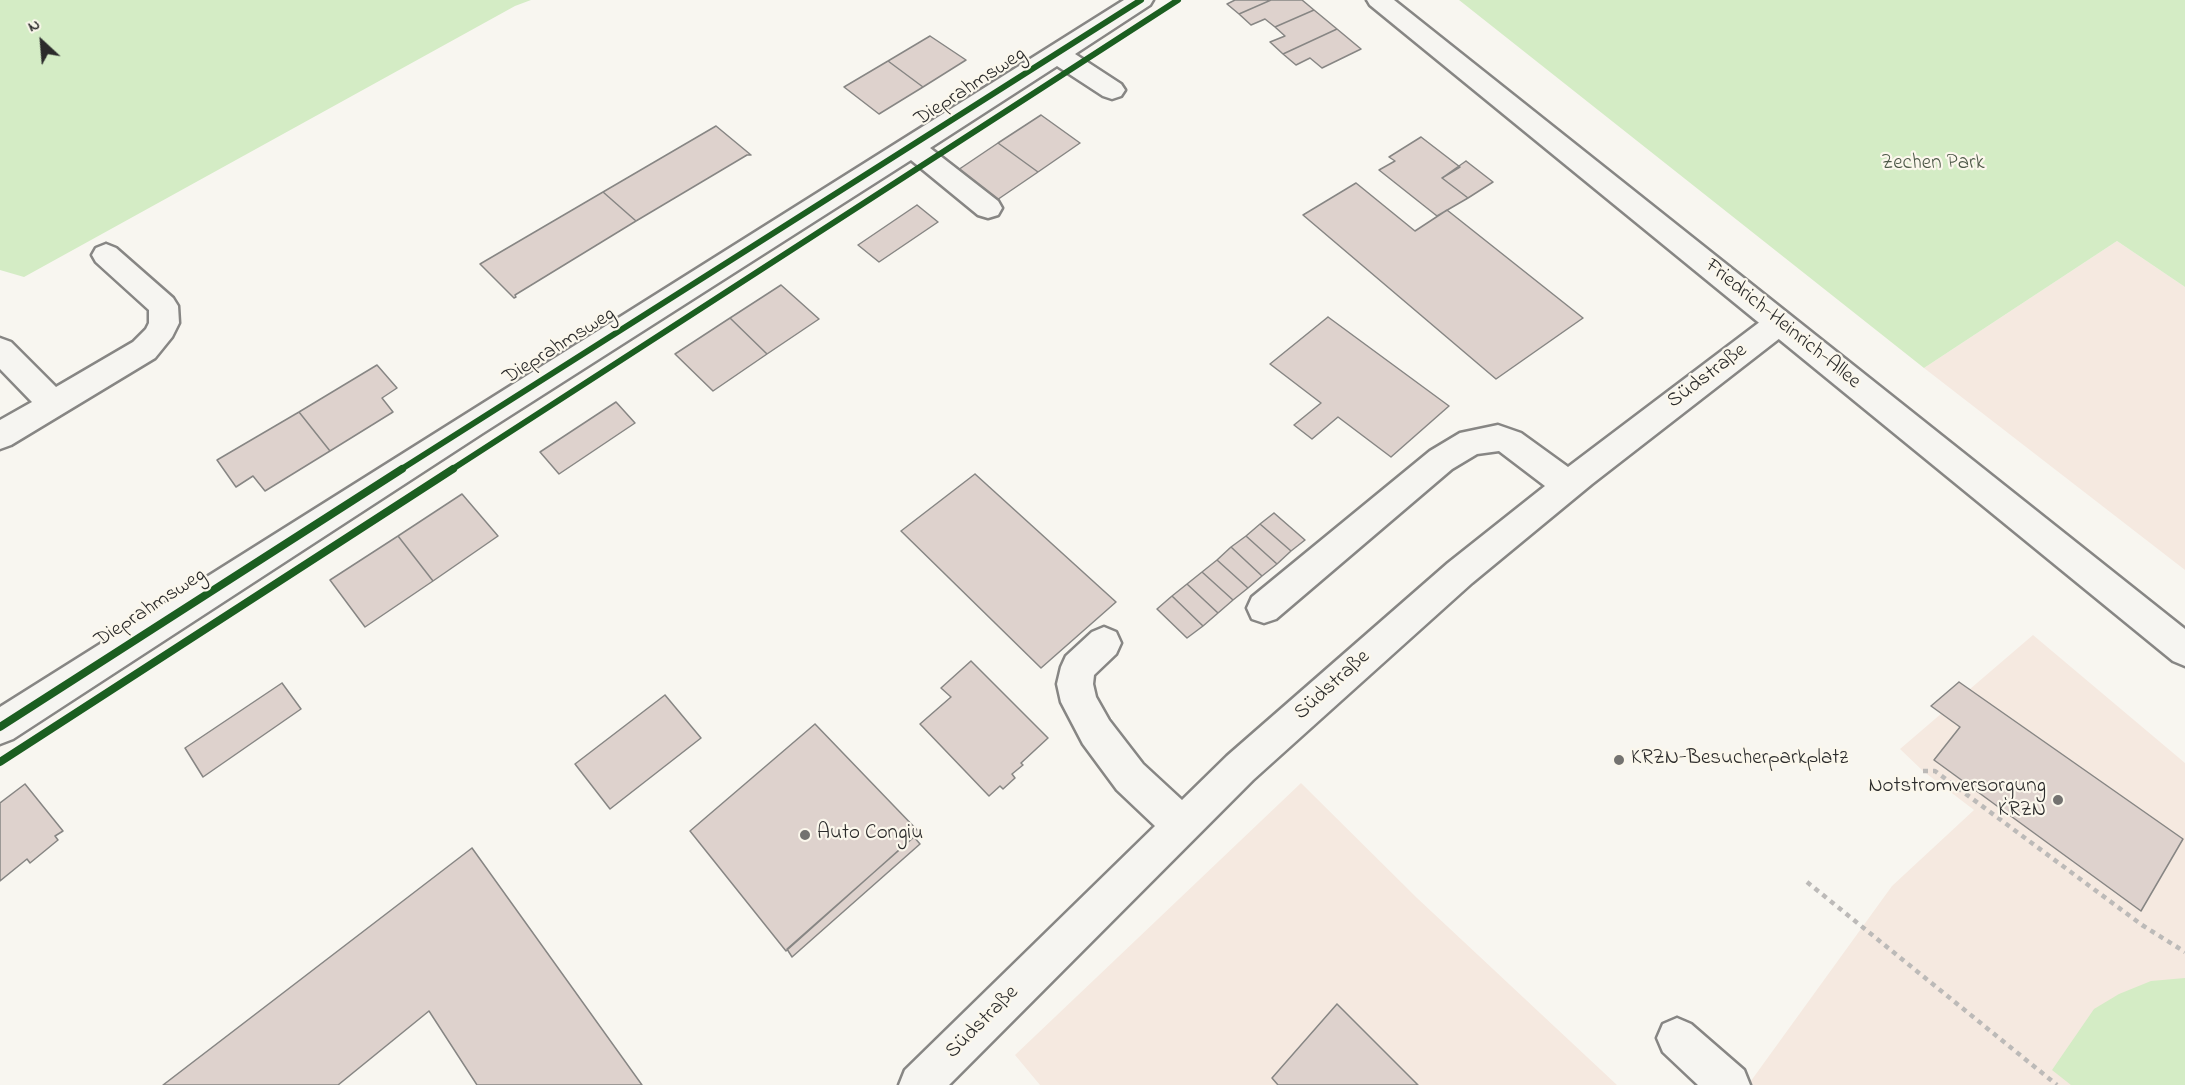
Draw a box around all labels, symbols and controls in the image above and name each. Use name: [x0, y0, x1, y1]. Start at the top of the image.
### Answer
north arrow: [12, 12, 72, 72]
text: N: [24, 13, 44, 39]
street label: Dieprahmsweg: [911, 43, 1031, 133]
park label: Zechen Park: [1881, 152, 1985, 178]
street label: Friedrich-Heinrich-Allee: [1699, 255, 1865, 395]
street label: Dieprahmsweg: [499, 303, 621, 391]
street label: Südstraße: [1663, 339, 1753, 415]
street label: Dieprahmsweg: [91, 564, 211, 654]
street label: Südstraße: [1290, 645, 1376, 727]
place label: KRZN-Besucherparkplatz: [1631, 747, 1848, 773]
marker: KRZN-Besucherparkplatz: [1612, 753, 1626, 767]
place label: Notstromversorgung KRZN: [1868, 775, 2046, 825]
marker: Notstromversorgung KRZN: [2051, 793, 2065, 807]
place label: Auto Congiu: [817, 822, 923, 848]
marker: Auto Congiu: [798, 828, 812, 842]
street label: Südstraße: [941, 981, 1025, 1065]

